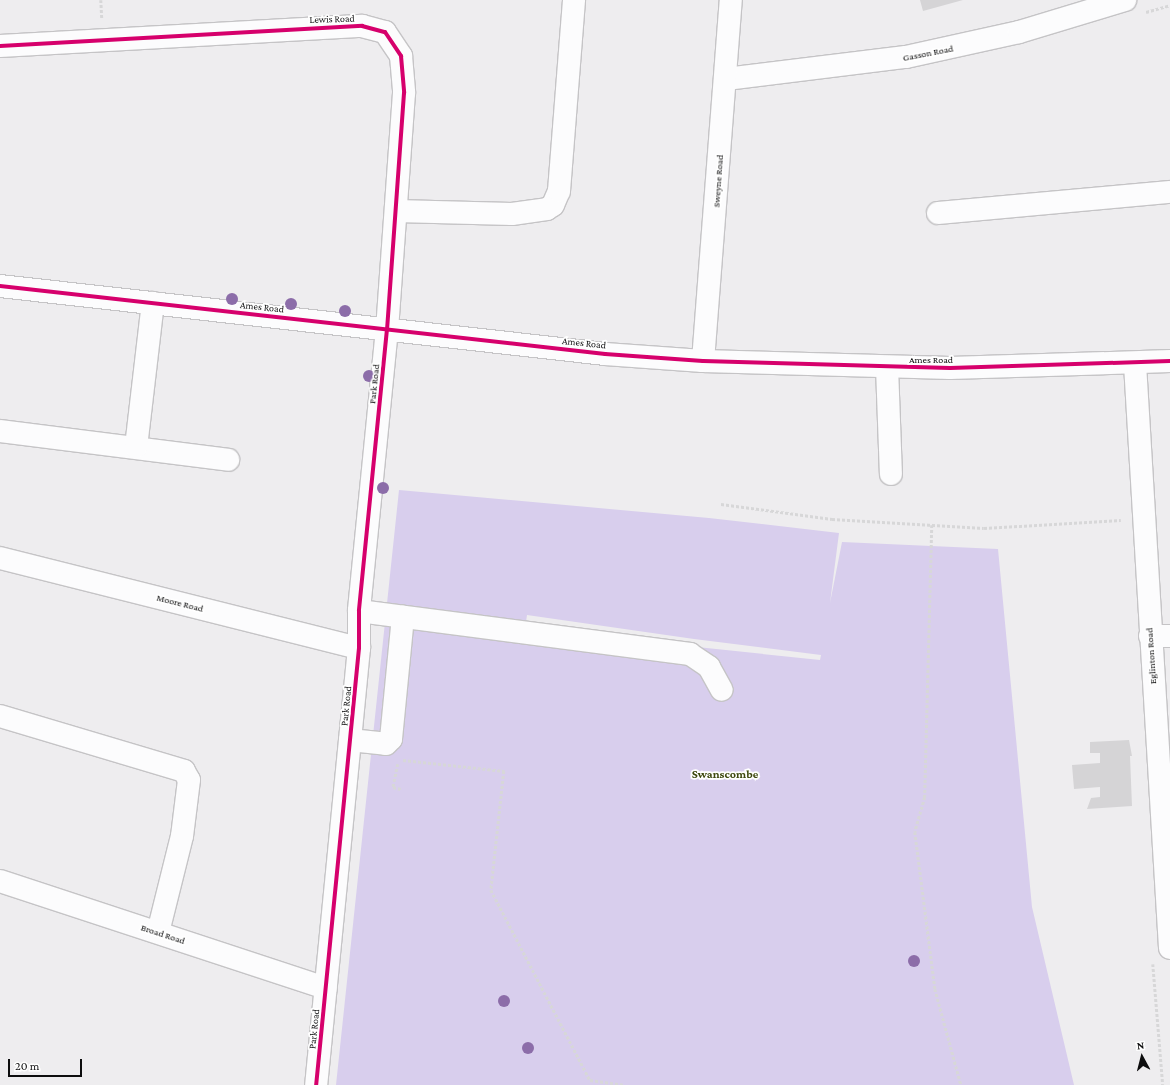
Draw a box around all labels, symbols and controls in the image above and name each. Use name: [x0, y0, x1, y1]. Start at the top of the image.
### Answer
street label: Lewis Road: [309, 12, 355, 26]
street label: Gasson Road: [902, 42, 954, 64]
street label: Sweyne Road: [710, 154, 726, 208]
street label: Ames Road: [239, 299, 285, 315]
street label: Ames Road: [561, 335, 607, 351]
street label: Ames Road: [909, 354, 953, 366]
street label: Park Road: [366, 364, 382, 404]
street label: Moore Road: [155, 591, 205, 615]
street label: Eglinton Road: [1143, 627, 1159, 685]
street label: Park Road: [338, 686, 354, 726]
district label: Swanscombe: [692, 768, 758, 782]
street label: Broad Road: [139, 921, 187, 947]
street label: Park Road: [306, 1009, 322, 1049]
north arrow: [1122, 1037, 1162, 1077]
text: N: [1136, 1039, 1145, 1052]
scale bar: [10, 1051, 84, 1077]
text: 20 m: [15, 1059, 39, 1073]

